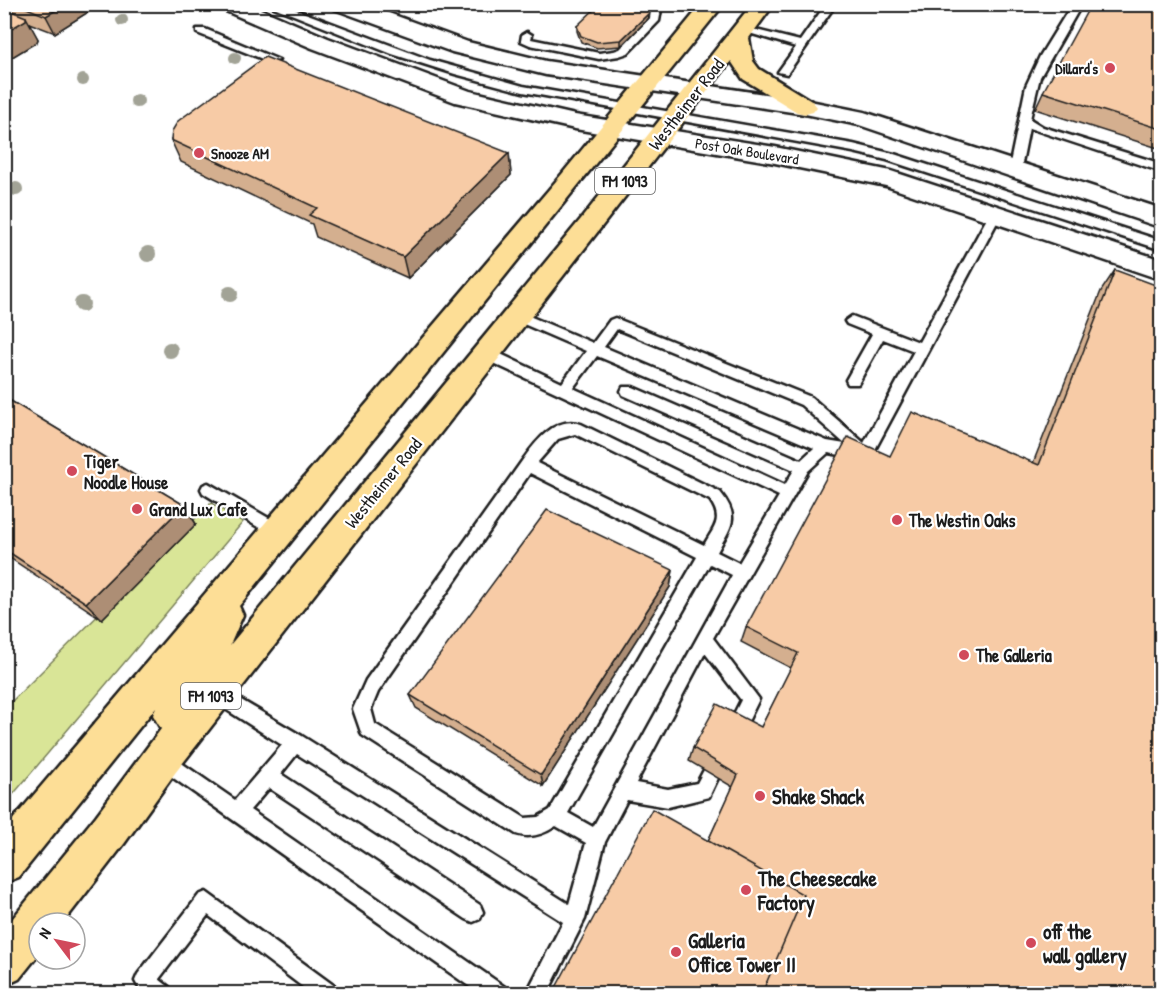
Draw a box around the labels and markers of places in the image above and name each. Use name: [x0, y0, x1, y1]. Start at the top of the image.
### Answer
place label: Dillard's: [1055, 58, 1098, 79]
marker: Dillard's: [1103, 61, 1117, 75]
place label: Snooze AM: [211, 143, 269, 164]
marker: Snooze AM: [192, 146, 206, 160]
place label: Tiger Noodle House: [83, 449, 169, 495]
marker: Tiger Noodle House: [65, 464, 79, 478]
place label: Grand Lux Cafe: [149, 497, 248, 522]
marker: Grand Lux Cafe: [130, 502, 144, 516]
place label: The Westin Oaks: [908, 508, 1016, 533]
marker: The Westin Oaks: [890, 513, 904, 527]
place label: The Galleria: [975, 643, 1053, 668]
marker: The Galleria: [957, 648, 971, 662]
place label: Shake Shack: [772, 782, 864, 811]
marker: Shake Shack: [753, 789, 767, 803]
place label: The Cheesecake Factory: [757, 864, 877, 918]
marker: The Cheesecake Factory: [739, 883, 753, 897]
place label: off the wall gallery: [1043, 917, 1127, 971]
place label: Galleria Office Tower II: [688, 926, 796, 979]
marker: off the wall gallery: [1024, 936, 1038, 950]
marker: Galleria Office Tower II: [669, 945, 683, 959]

